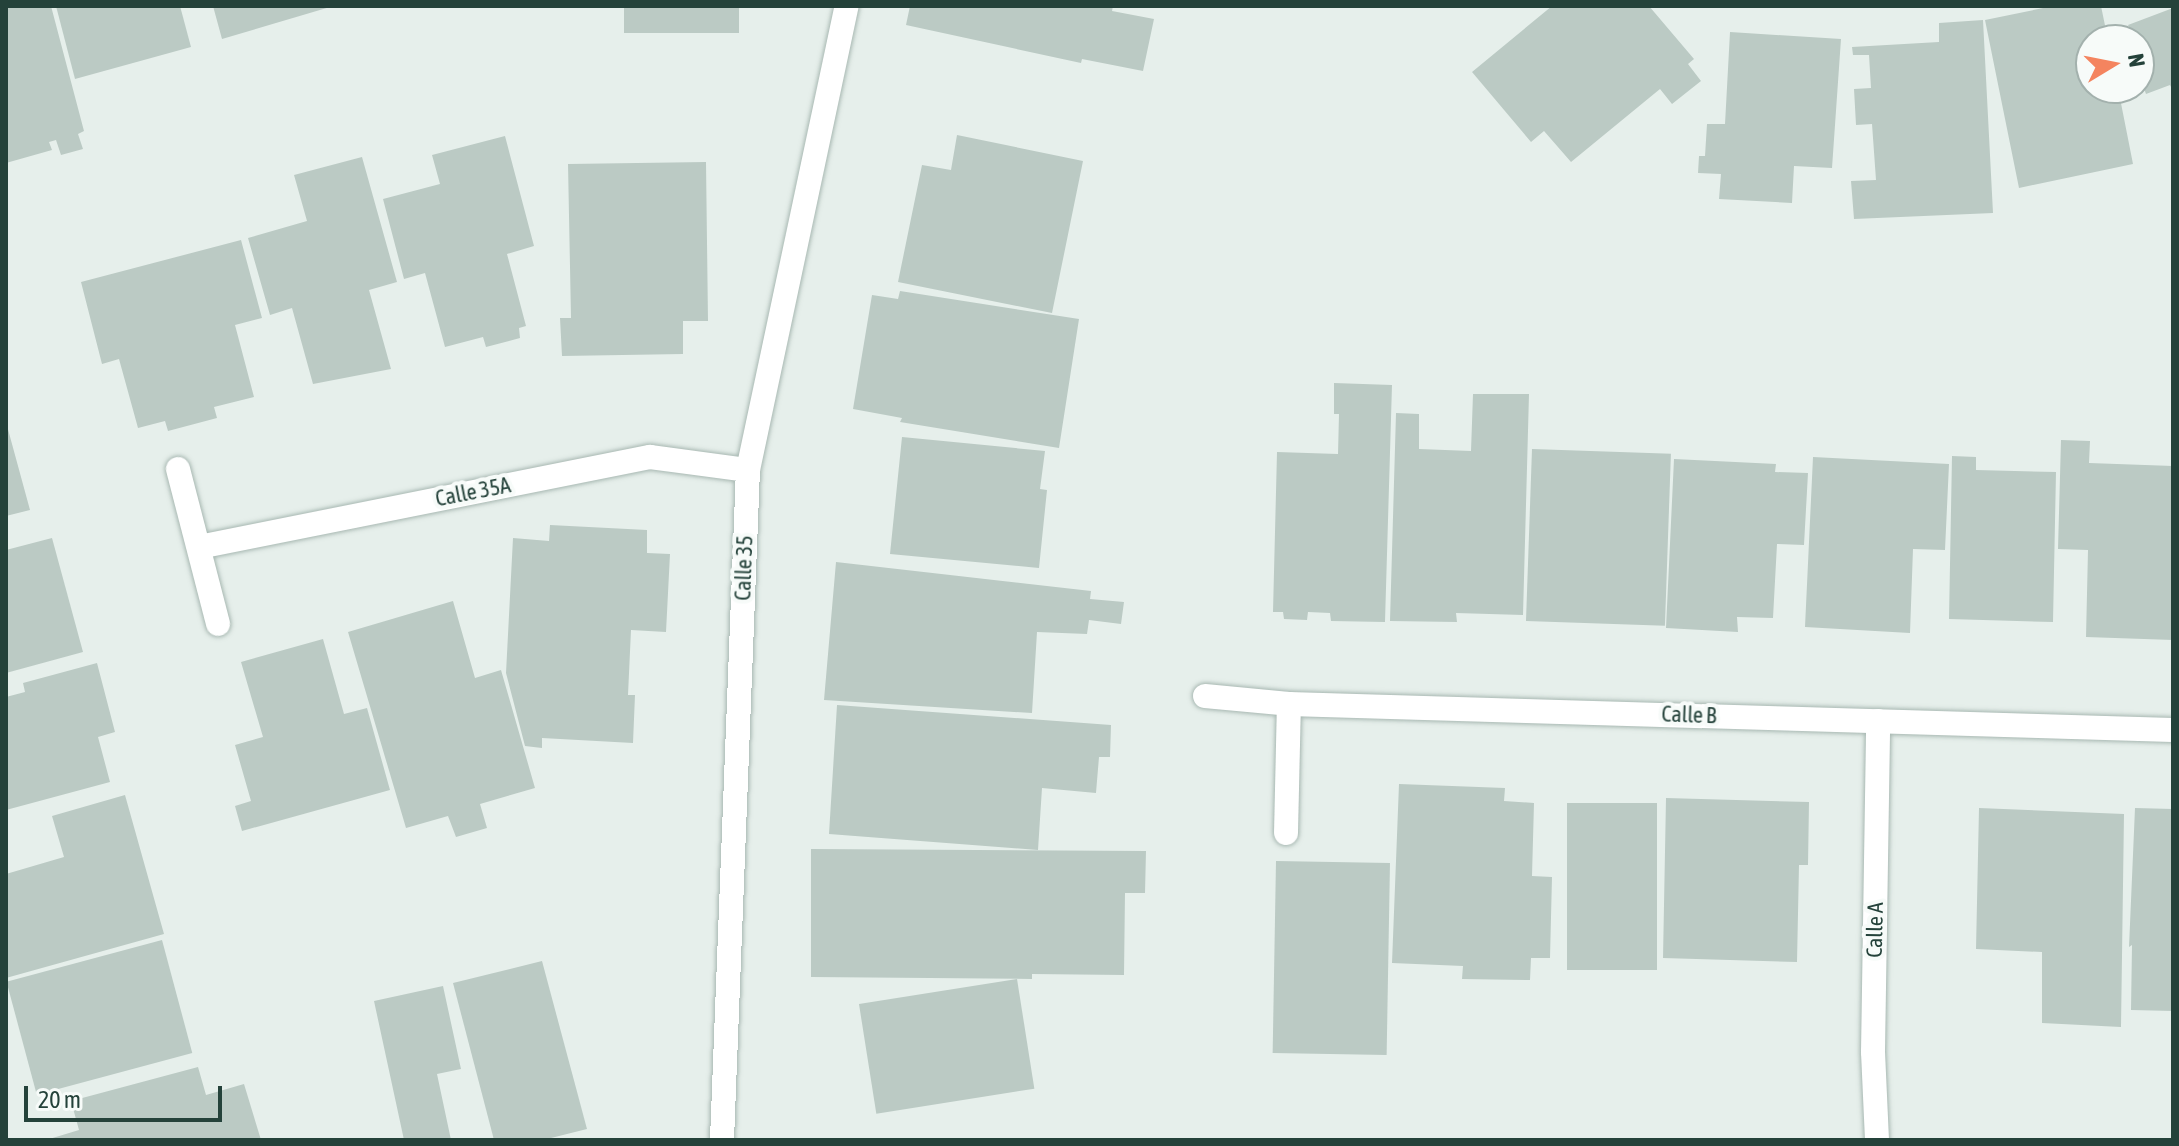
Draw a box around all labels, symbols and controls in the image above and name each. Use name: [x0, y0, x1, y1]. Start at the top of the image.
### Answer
north arrow: [2075, 24, 2155, 104]
text: N: [2123, 52, 2151, 69]
street label: Calle 35A: [433, 472, 513, 512]
street label: Calle 35: [730, 535, 758, 601]
street label: Calle B: [1661, 701, 1717, 729]
street label: Calle A: [1861, 902, 1889, 958]
scale bar: [28, 1070, 226, 1120]
text: 20 m: [38, 1086, 81, 1113]

